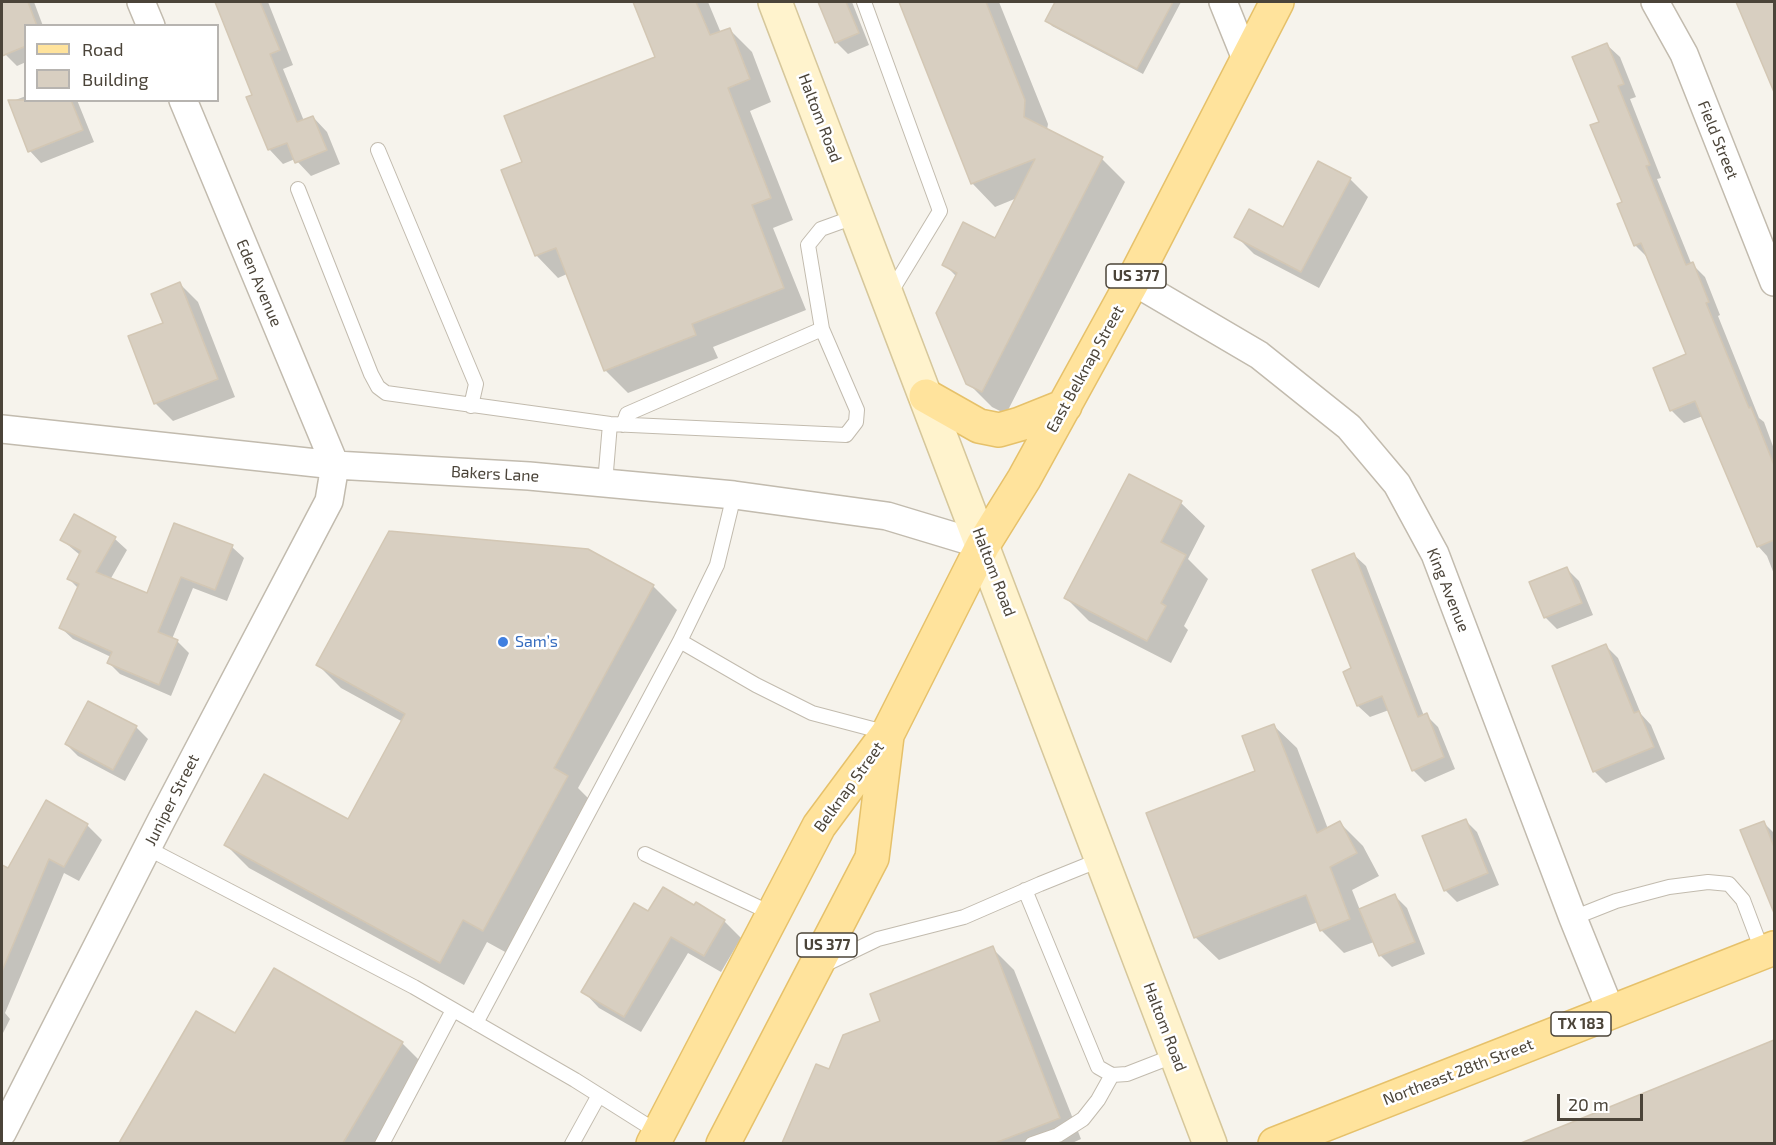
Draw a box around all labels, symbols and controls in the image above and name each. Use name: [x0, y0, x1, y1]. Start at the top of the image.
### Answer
legend: [24, 24, 219, 102]
text: Road: [82, 38, 123, 60]
text: Building: [82, 68, 149, 90]
street label: Haltom Road: [794, 71, 846, 165]
street label: Field Street: [1694, 98, 1742, 182]
street label: Eden Avenue: [232, 236, 286, 330]
road number: US 377: [1106, 264, 1166, 288]
street label: East Belknap Street: [1042, 302, 1128, 436]
street label: Bakers Lane: [450, 462, 540, 486]
street label: Haltom Road: [968, 525, 1020, 619]
street label: King Avenue: [1422, 545, 1474, 635]
place label: Sam’s: [515, 632, 558, 652]
marker: Sam’s: [496, 635, 510, 649]
street label: Belknap Street: [810, 738, 888, 836]
street label: Juniper Street: [141, 751, 203, 849]
road number: US 377: [797, 933, 857, 957]
street label: Haltom Road: [1139, 980, 1191, 1074]
road number: TX 183: [1551, 1012, 1611, 1036]
street label: Northeast 28th Street: [1380, 1034, 1536, 1110]
scale bar: [1560, 1082, 1646, 1120]
text: 20 m: [1568, 1093, 1609, 1115]

